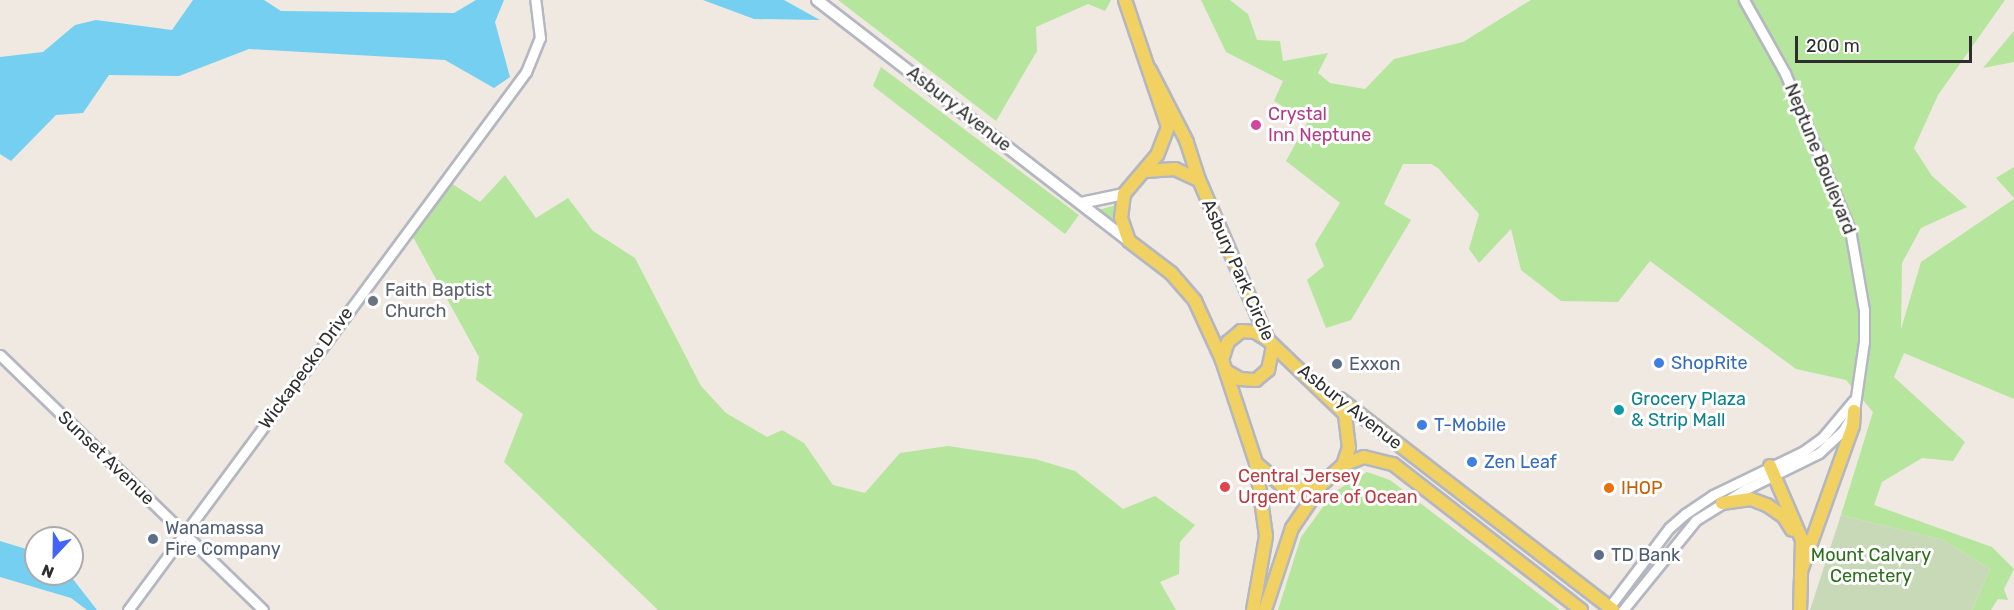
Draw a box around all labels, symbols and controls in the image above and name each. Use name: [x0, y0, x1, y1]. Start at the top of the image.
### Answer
scale bar: [1798, 24, 1975, 62]
text: 200 m: [1806, 35, 1860, 57]
street label: Asbury Avenue: [902, 61, 1016, 157]
street label: Neptune Boulevard: [1780, 80, 1860, 238]
place label: Crystal Inn Neptune: [1268, 104, 1371, 146]
marker: Crystal Inn Neptune: [1249, 118, 1263, 132]
street label: Asbury Park Circle: [1197, 196, 1279, 344]
place label: Faith Baptist Church: [385, 280, 492, 322]
marker: Faith Baptist Church: [366, 294, 380, 308]
street label: Wickapecko Drive: [255, 303, 357, 433]
place label: ShopRite: [1671, 352, 1747, 374]
place label: Exxon: [1349, 353, 1400, 375]
marker: ShopRite: [1652, 356, 1666, 370]
marker: Exxon: [1330, 357, 1344, 371]
street label: Asbury Avenue: [1293, 359, 1407, 455]
place label: Grocery Plaza & Strip Mall: [1631, 389, 1746, 432]
marker: Grocery Plaza & Strip Mall: [1612, 403, 1626, 417]
street label: Sunset Avenue: [53, 406, 159, 510]
place label: T-Mobile: [1434, 414, 1506, 436]
marker: T-Mobile: [1415, 418, 1429, 432]
place label: Zen Leaf: [1484, 451, 1557, 473]
marker: Zen Leaf: [1465, 455, 1479, 469]
place label: Central Jersey Urgent Care of Ocean: [1238, 466, 1418, 508]
place label: IHOP: [1621, 477, 1663, 499]
marker: Central Jersey Urgent Care of Ocean: [1216, 478, 1234, 496]
marker: IHOP: [1602, 481, 1616, 495]
place label: Wanamassa Fire Company: [165, 518, 281, 560]
north arrow: [24, 526, 84, 586]
marker: Wanamassa Fire Company: [146, 532, 160, 546]
place label: TD Bank: [1611, 544, 1680, 566]
park label: Mount Calvary Cemetery: [1811, 545, 1931, 588]
marker: TD Bank: [1592, 548, 1606, 562]
text: N: [39, 560, 57, 582]

